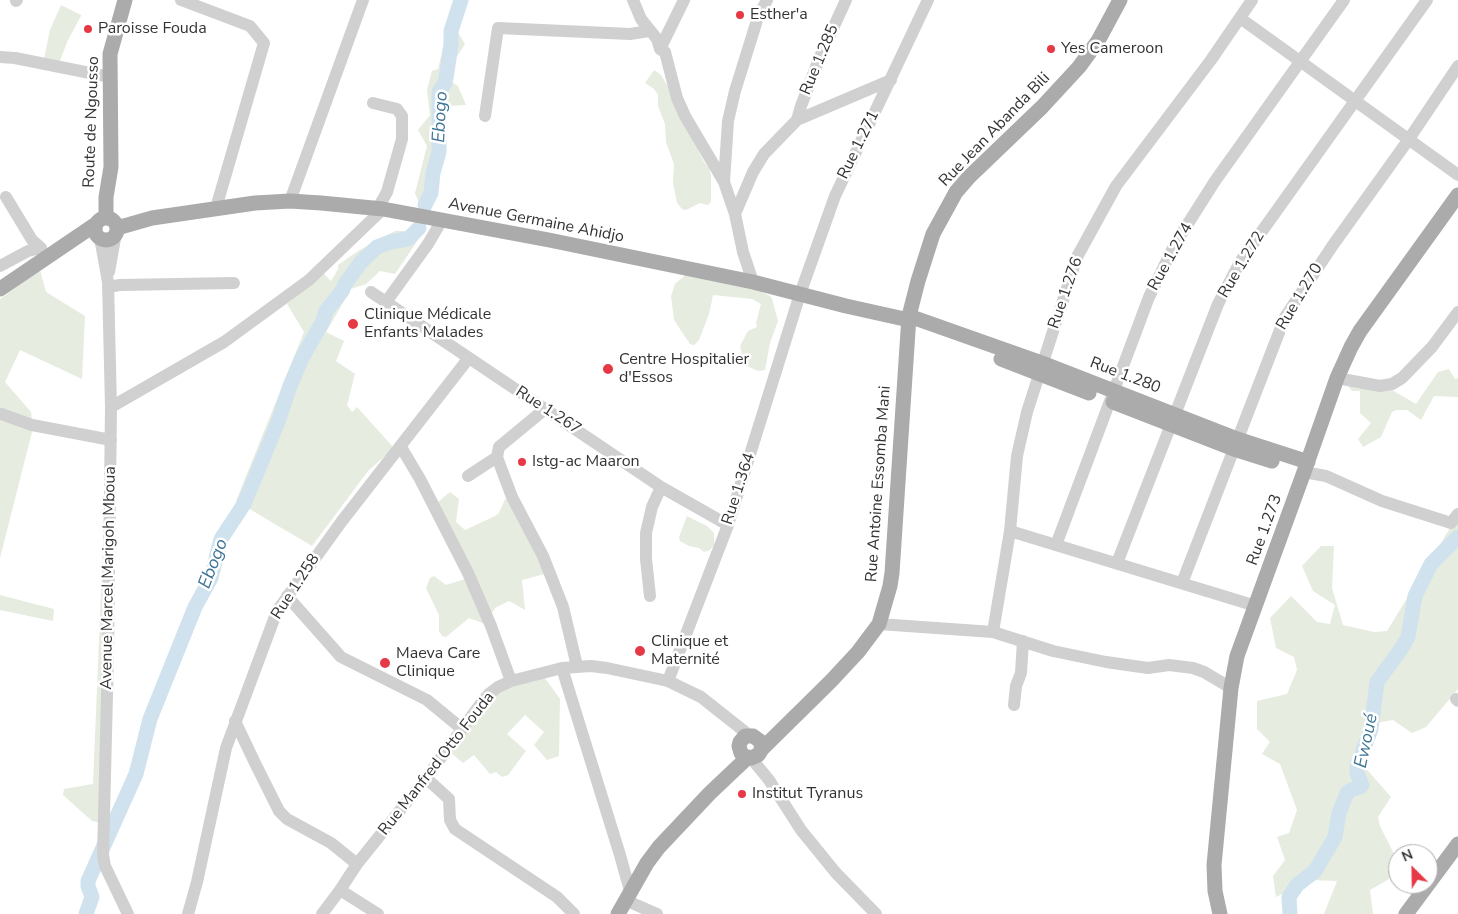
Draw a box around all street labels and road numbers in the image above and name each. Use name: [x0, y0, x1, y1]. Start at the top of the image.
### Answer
street label: Rue 1.285: [797, 22, 843, 98]
street label: Route de Ngousso: [80, 56, 104, 188]
street label: Rue Jean Abanda Bili: [936, 69, 1054, 191]
street label: Rue 1.271: [834, 107, 884, 183]
street label: Avenue Germaine Ahidjo: [447, 195, 625, 247]
street label: Rue 1.274: [1145, 220, 1197, 294]
street label: Rue 1.272: [1215, 228, 1269, 302]
street label: Rue 1.276: [1045, 255, 1087, 331]
street label: Rue 1.270: [1273, 260, 1327, 334]
street label: Rue 1.280: [1087, 354, 1163, 398]
street label: Rue 1.267: [512, 383, 584, 439]
street label: Rue Antoine Essomba Mani: [863, 385, 895, 583]
street label: Rue 1.364: [718, 451, 760, 527]
street label: Avenue Marcel Marigoh Mboua: [97, 466, 121, 690]
street label: Rue 1.273: [1243, 492, 1287, 568]
street label: Rue 1.258: [268, 551, 324, 623]
street label: Rue Manfred Otto Fouda: [375, 688, 499, 840]

